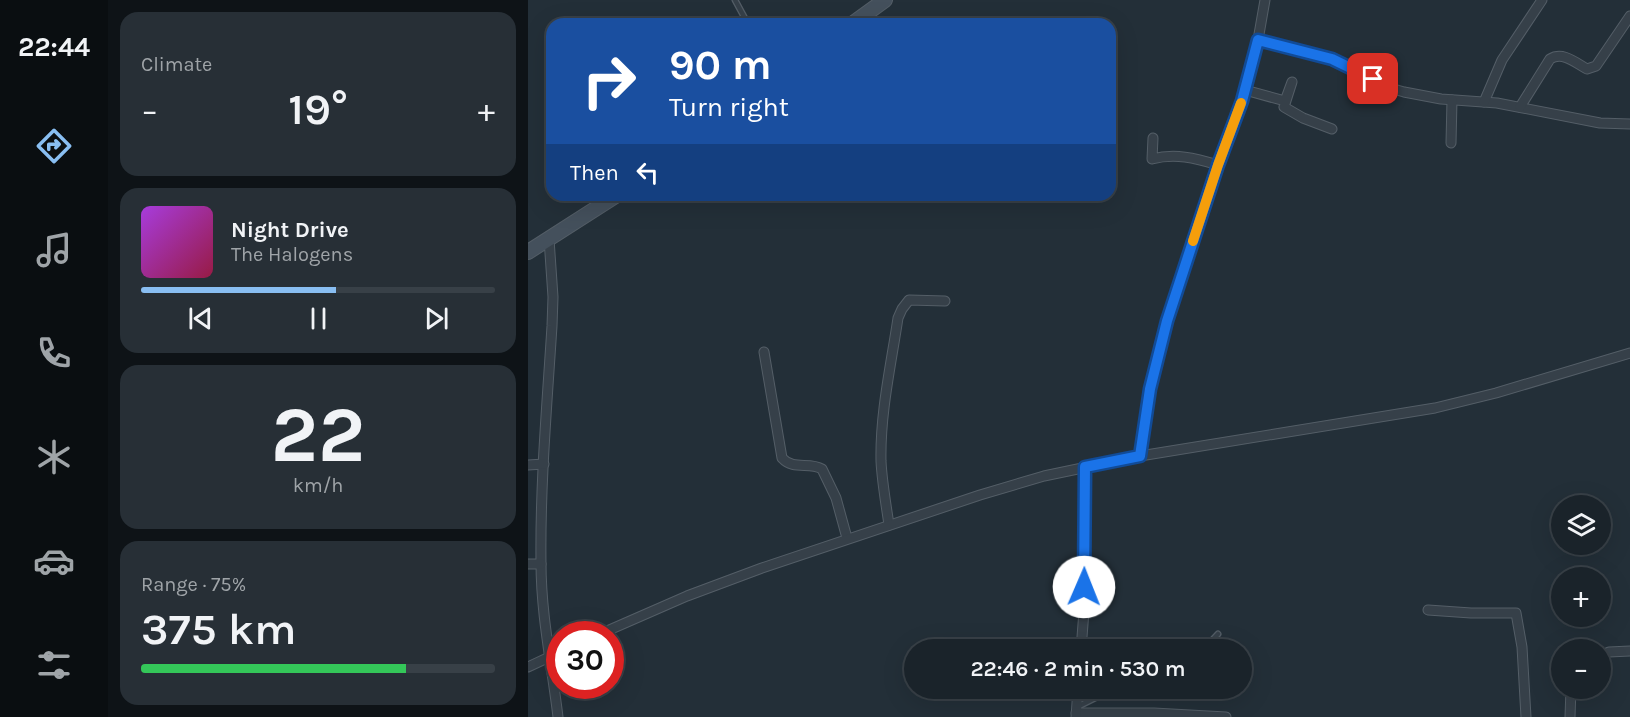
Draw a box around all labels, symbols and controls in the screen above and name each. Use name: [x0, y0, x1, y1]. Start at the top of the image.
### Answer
text: 22:44: [18, 31, 90, 63]
text: 90 m: [669, 40, 772, 90]
icon: right: [570, 42, 648, 120]
text: Climate: [141, 53, 212, 76]
pin: [1347, 53, 1398, 104]
icon: arrive: [1356, 62, 1389, 95]
text: 19°: [288, 83, 348, 135]
text: −: [141, 91, 158, 129]
text: +: [478, 91, 495, 129]
text: Turn right: [669, 91, 789, 123]
icon: directions: [33, 125, 75, 167]
icon: left: [631, 156, 664, 189]
text: Then: [570, 160, 619, 186]
text: Night Drive: [231, 217, 349, 243]
icon: music: [33, 229, 75, 271]
text: The Halogens: [231, 243, 353, 266]
icon: previous: [184, 302, 217, 335]
icon: pause: [302, 302, 335, 335]
icon: next: [420, 302, 453, 335]
icon: phone: [33, 332, 75, 374]
text: 22: [271, 389, 365, 481]
icon: climate: [33, 436, 75, 478]
text: km/h: [293, 474, 343, 497]
map controls: [1551, 495, 1611, 699]
button: layers: [1551, 495, 1611, 555]
icon: car: [33, 540, 75, 582]
position arrow: [1052, 555, 1116, 619]
button: +: [1551, 567, 1611, 627]
text: Range · 75%: [141, 573, 246, 596]
text: 375 km: [141, 603, 297, 655]
speed limit sign: 30: [546, 621, 624, 699]
button: −: [1551, 639, 1611, 699]
icon: filters: [33, 644, 75, 686]
text: 22:46 · 2 min · 530 m: [970, 656, 1186, 682]

